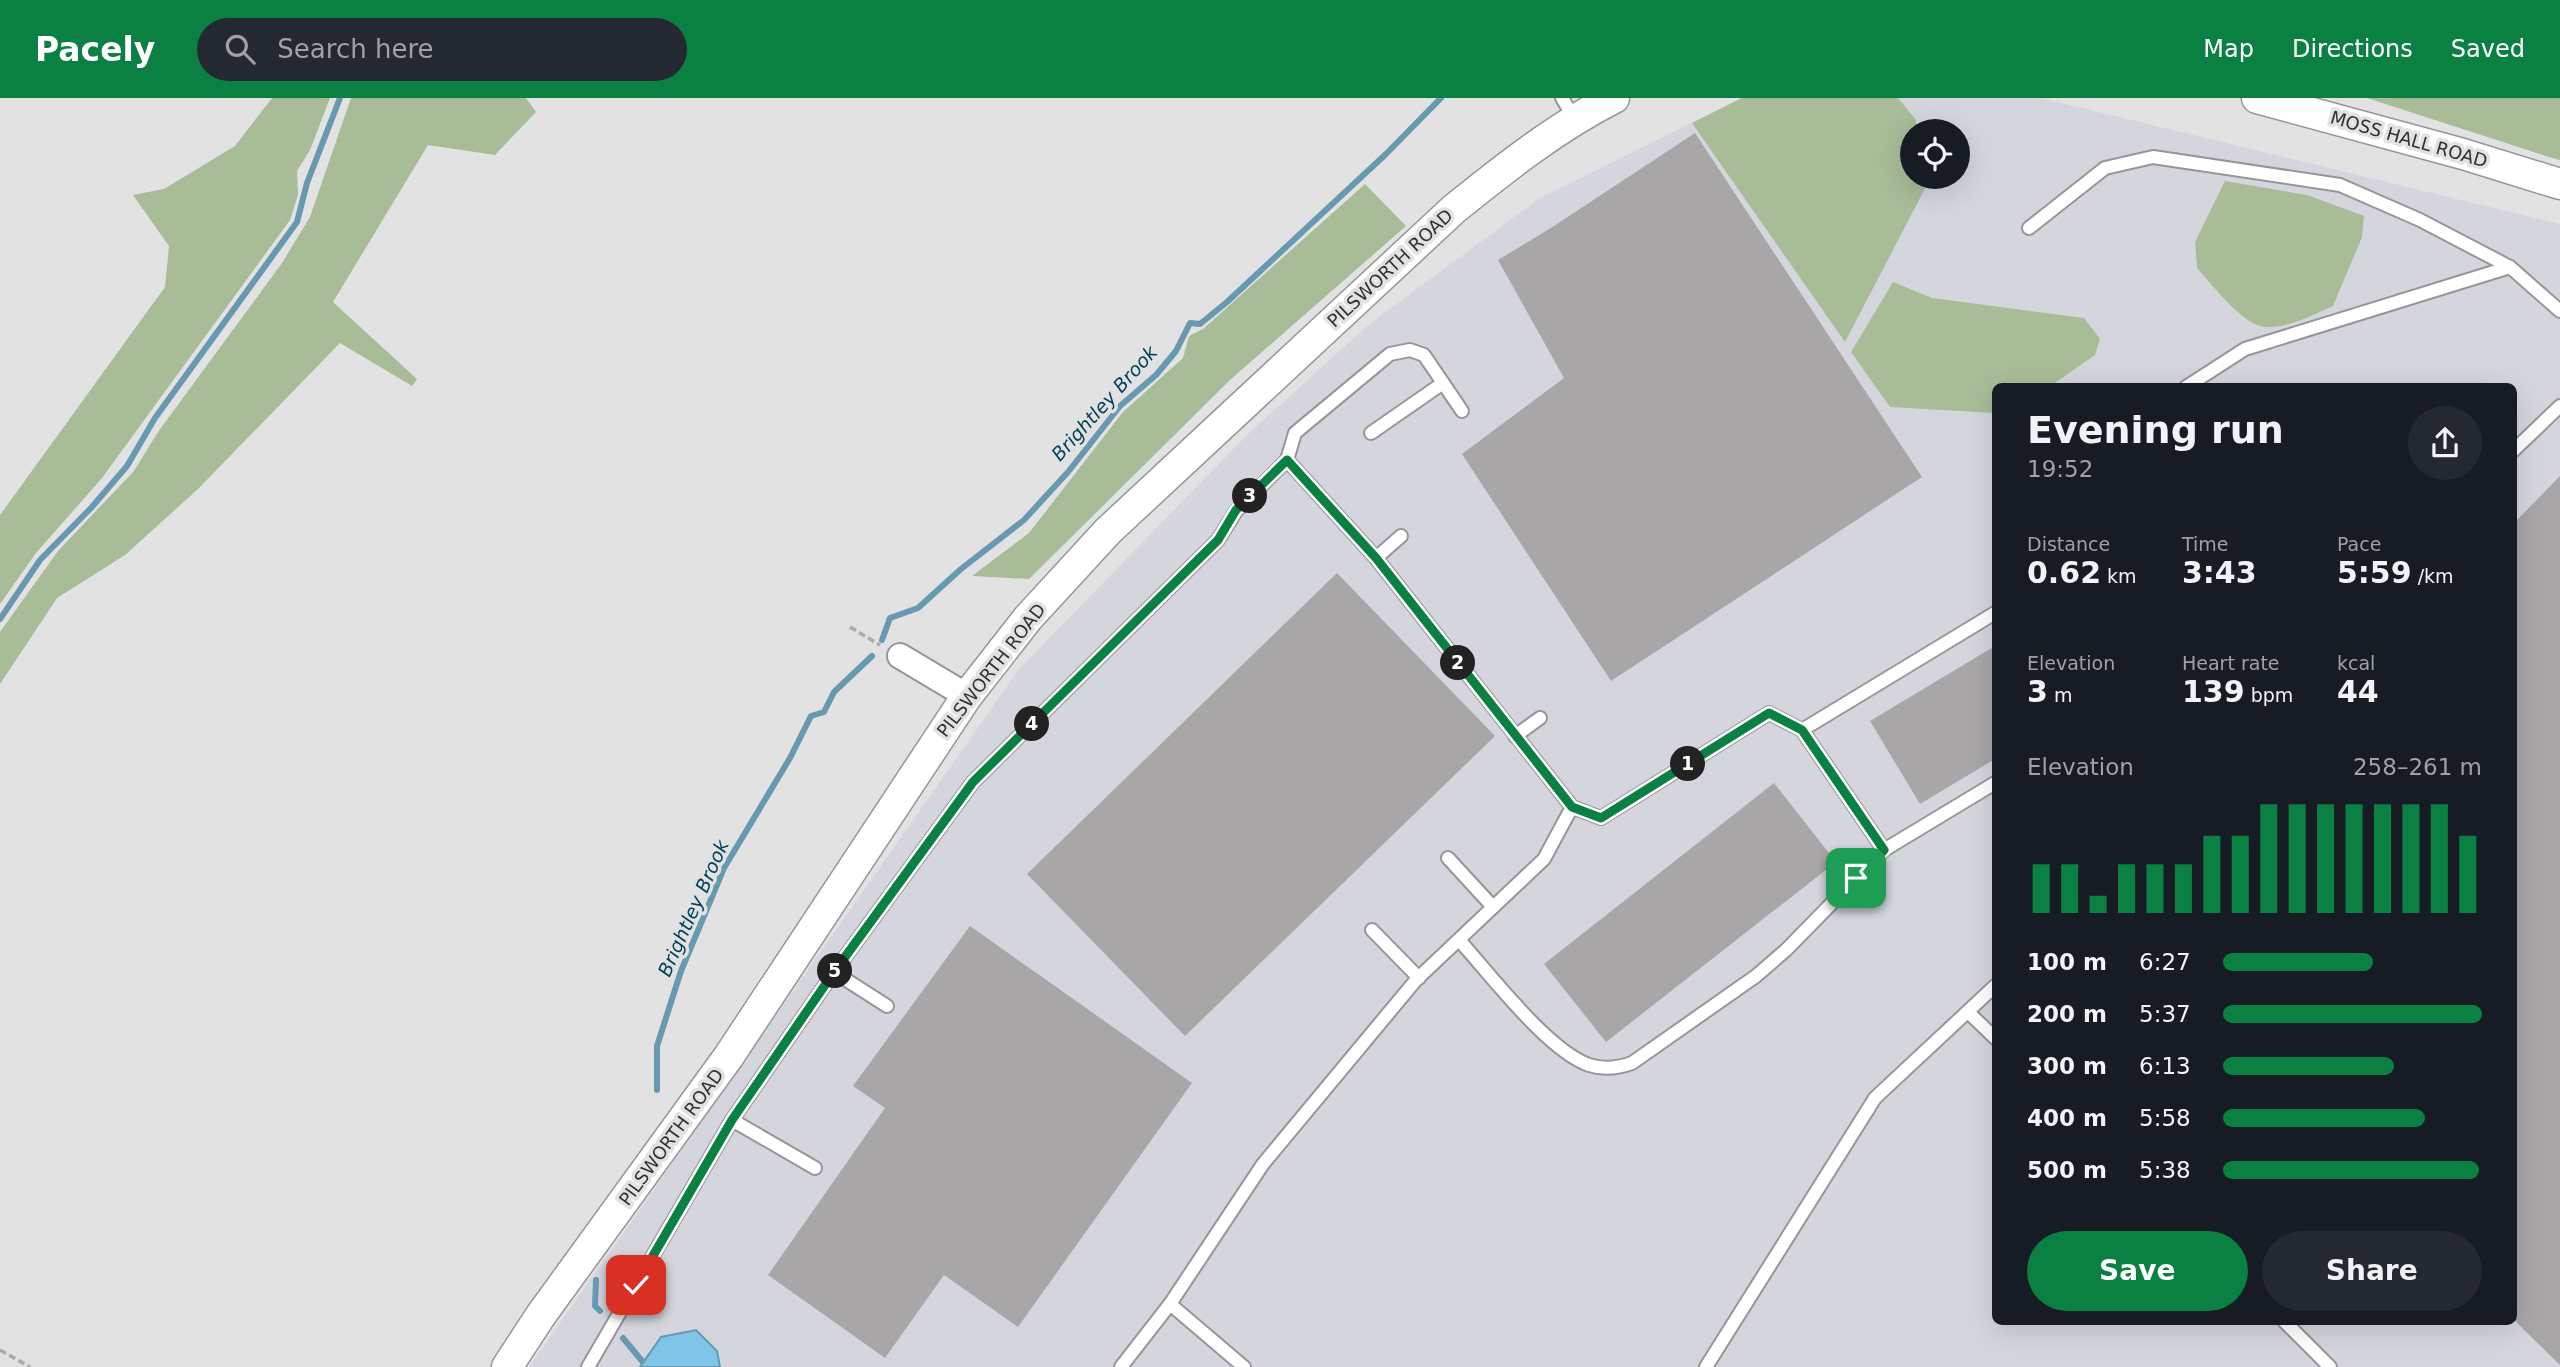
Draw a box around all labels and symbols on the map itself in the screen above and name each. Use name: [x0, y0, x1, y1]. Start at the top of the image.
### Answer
street label: MOSS HALL ROAD: [2328, 107, 2490, 171]
street label: PILSWORTH ROAD: [1323, 205, 1457, 331]
water label: Brightley Brook: [1047, 340, 1162, 465]
pin: 3: [1232, 478, 1268, 514]
street label: PILSWORTH ROAD: [932, 599, 1050, 741]
pin: 2: [1440, 646, 1476, 680]
pin: 4: [1014, 706, 1050, 742]
pin: 1: [1670, 746, 1706, 782]
water label: Brightley Brook: [653, 835, 733, 980]
pin: [1826, 848, 1886, 908]
pin: 5: [818, 954, 852, 988]
street label: PILSWORTH ROAD: [614, 1065, 728, 1209]
pin: [606, 1255, 666, 1315]

